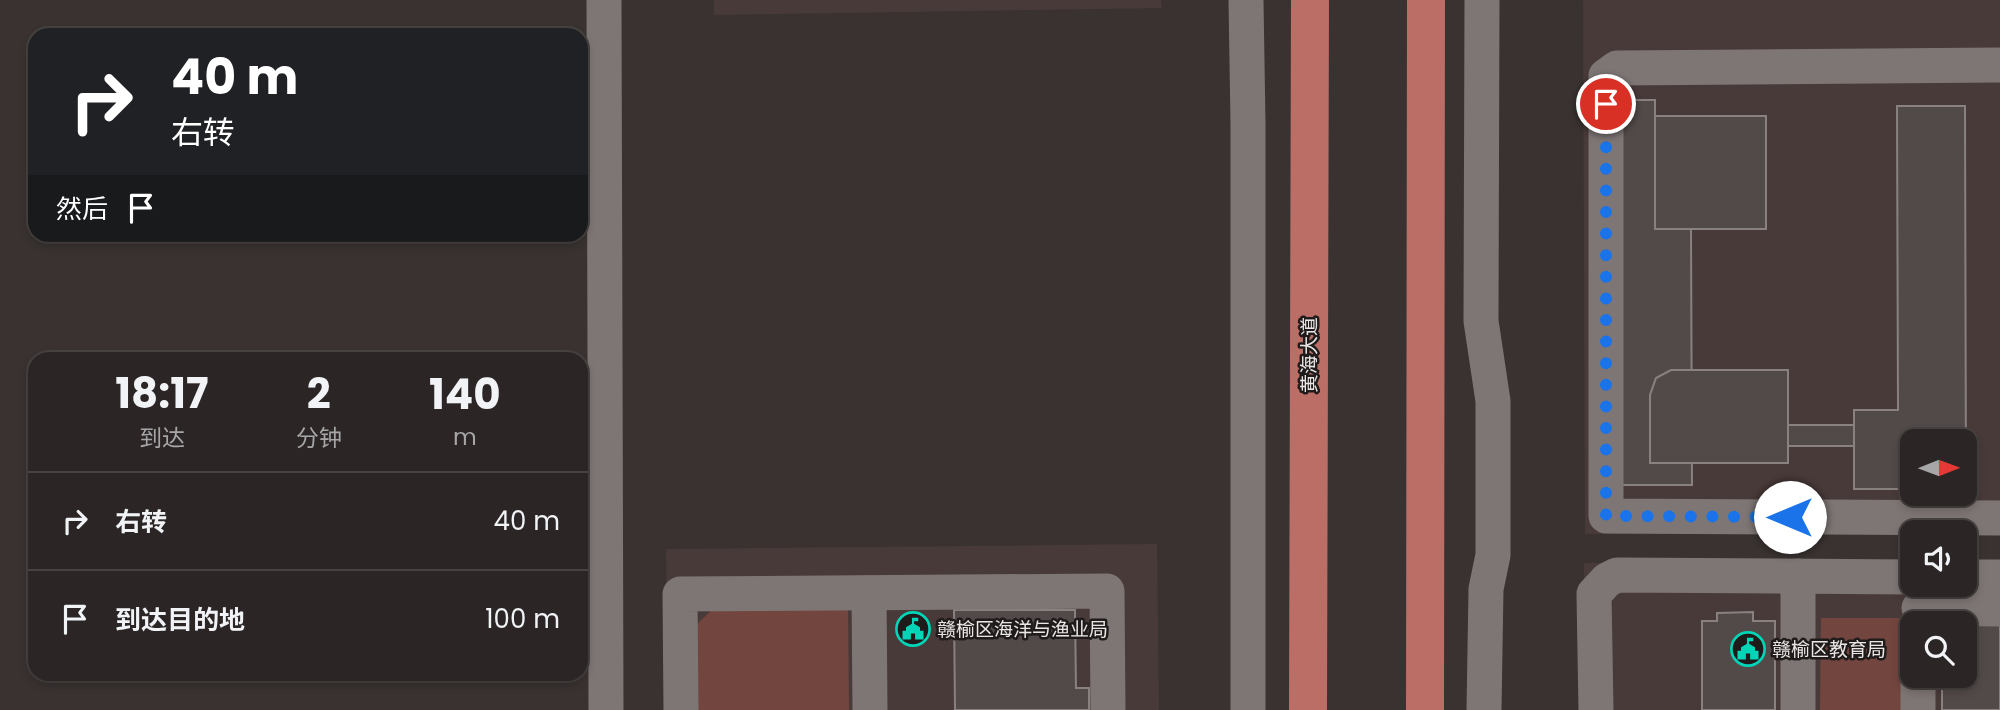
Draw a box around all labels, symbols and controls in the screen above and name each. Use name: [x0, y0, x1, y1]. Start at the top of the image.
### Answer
text: 40 m: [171, 43, 298, 111]
icon: right: [56, 56, 147, 147]
pin: [1576, 74, 1636, 134]
icon: arrive: [1587, 85, 1625, 123]
text: 右转: [171, 110, 235, 155]
icon: arrive: [122, 189, 160, 227]
text: 然后: [56, 191, 108, 227]
street label: 黄海大道: [1296, 317, 1323, 393]
text: 18:17: [115, 364, 208, 423]
text: 2: [307, 364, 331, 423]
text: 140: [429, 365, 501, 424]
text: m: [453, 421, 477, 453]
text: 到达: [139, 422, 185, 454]
text: 分钟: [296, 422, 342, 454]
north arrow: [1900, 429, 1978, 506]
map controls: [1900, 429, 1977, 688]
position arrow: [1753, 480, 1827, 554]
icon: right: [56, 502, 94, 540]
text: 40 m: [494, 503, 560, 539]
text: 右转: [115, 504, 167, 540]
button: sound: [1900, 520, 1977, 597]
icon: arrive: [56, 600, 94, 638]
text: 100 m: [485, 601, 560, 637]
text: 到达目的地: [115, 602, 245, 638]
public building icon: 赣榆区海洋与渔业局: [894, 610, 932, 648]
button: search: [1900, 611, 1977, 688]
place label: 赣榆区海洋与渔业局: [937, 616, 1108, 643]
public building icon: 赣榆区教育局: [1729, 630, 1767, 668]
place label: 赣榆区教育局: [1772, 636, 1886, 663]

